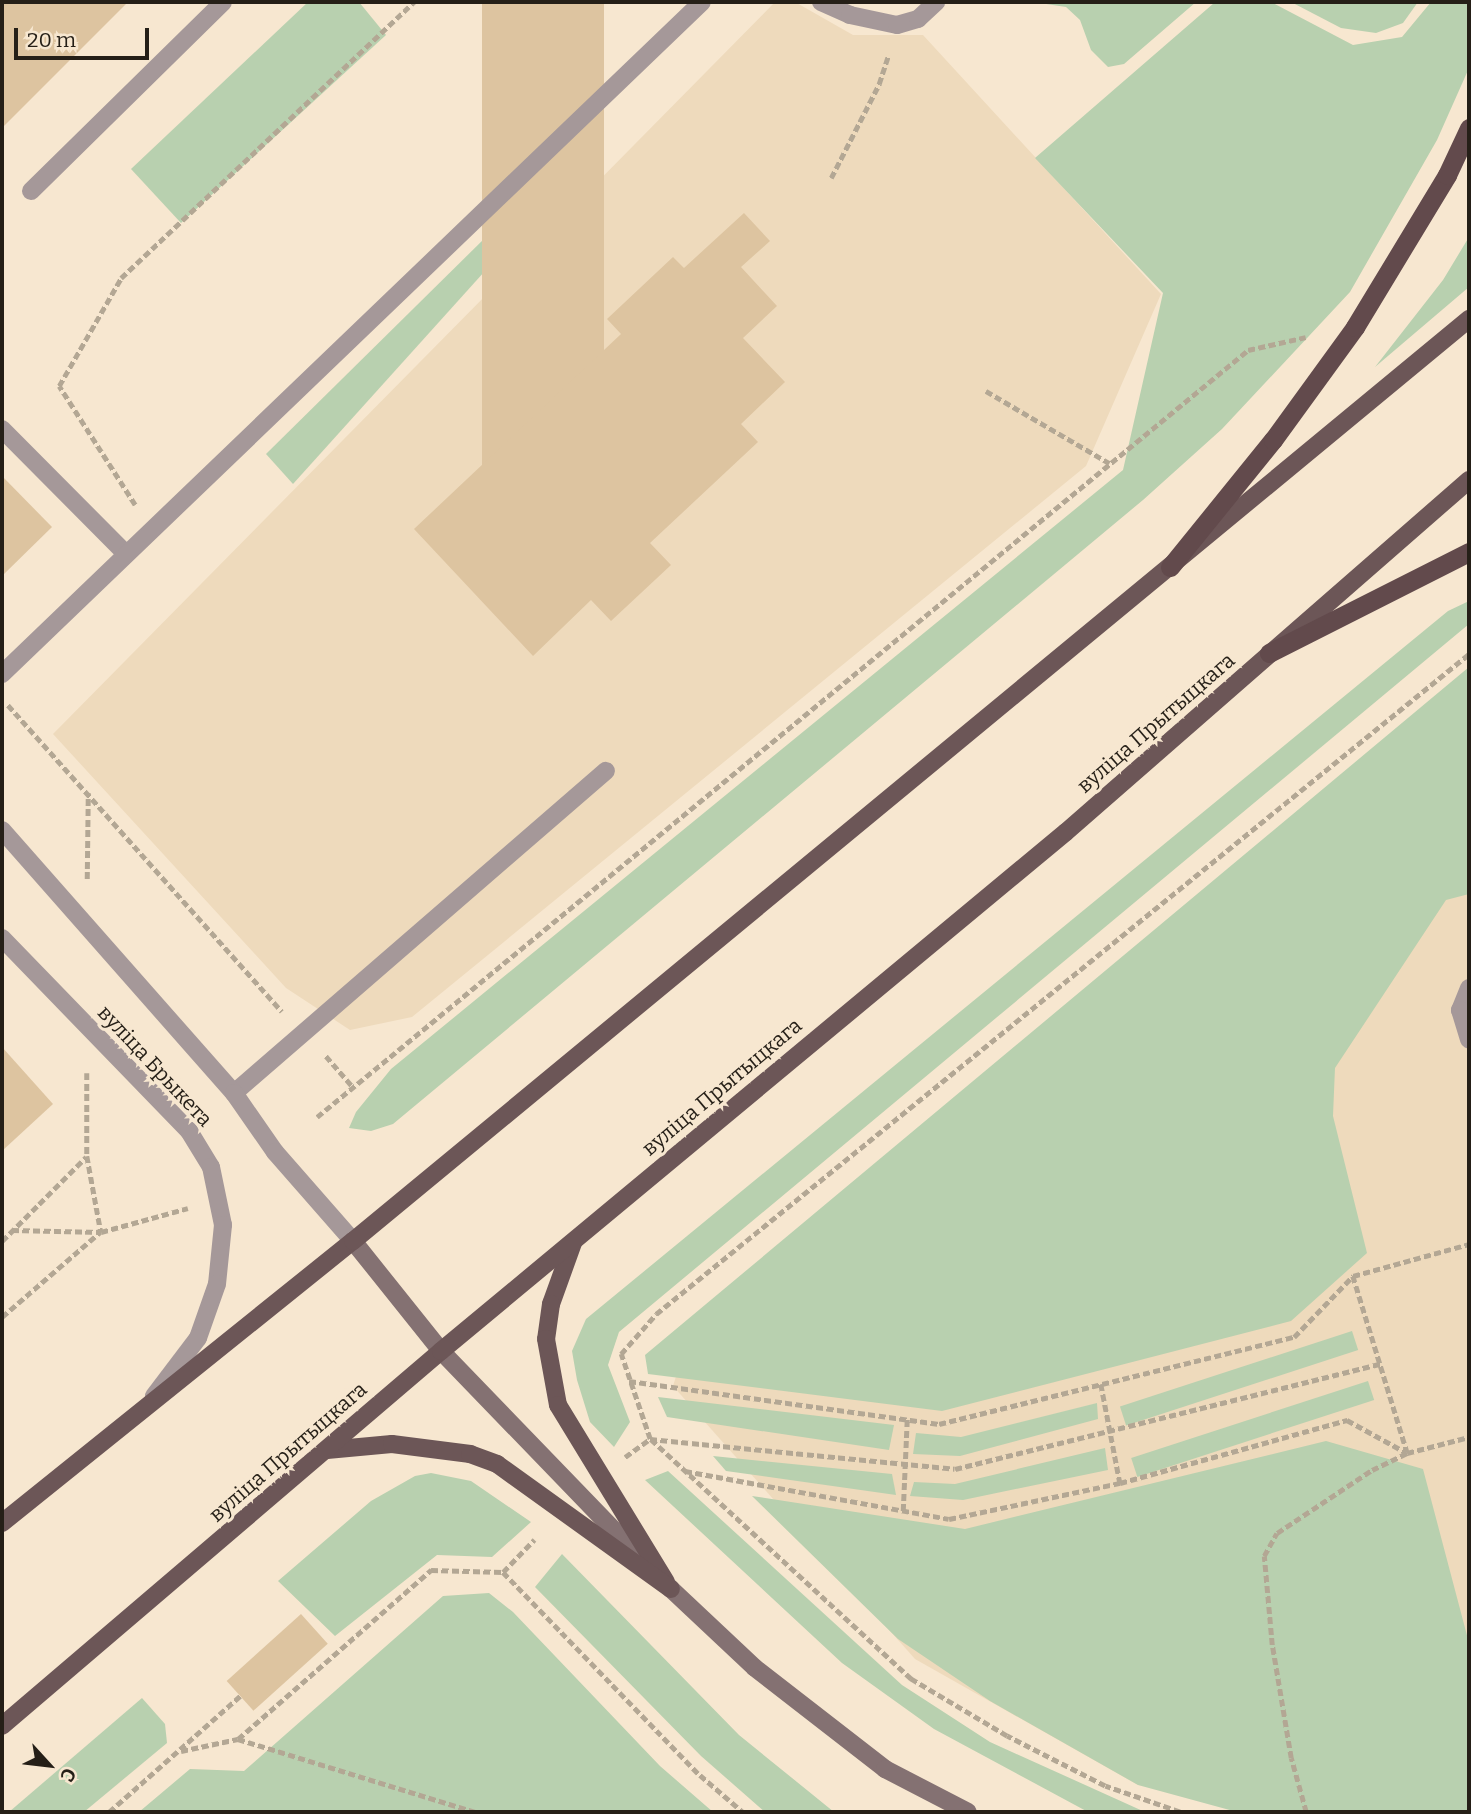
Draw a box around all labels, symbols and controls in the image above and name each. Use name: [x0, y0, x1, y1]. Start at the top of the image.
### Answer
scale bar: [18, 14, 152, 58]
text: 20 m: [27, 27, 76, 53]
street label: вуліца Прытыцкага: [1072, 648, 1240, 798]
street label: вуліца Брыкета: [92, 1000, 218, 1132]
street label: вуліца Прытыцкага: [637, 1013, 807, 1161]
street label: вуліца Прытыцкага: [204, 1377, 372, 1527]
north arrow: [14, 1730, 84, 1800]
text: С: [55, 1764, 81, 1785]

